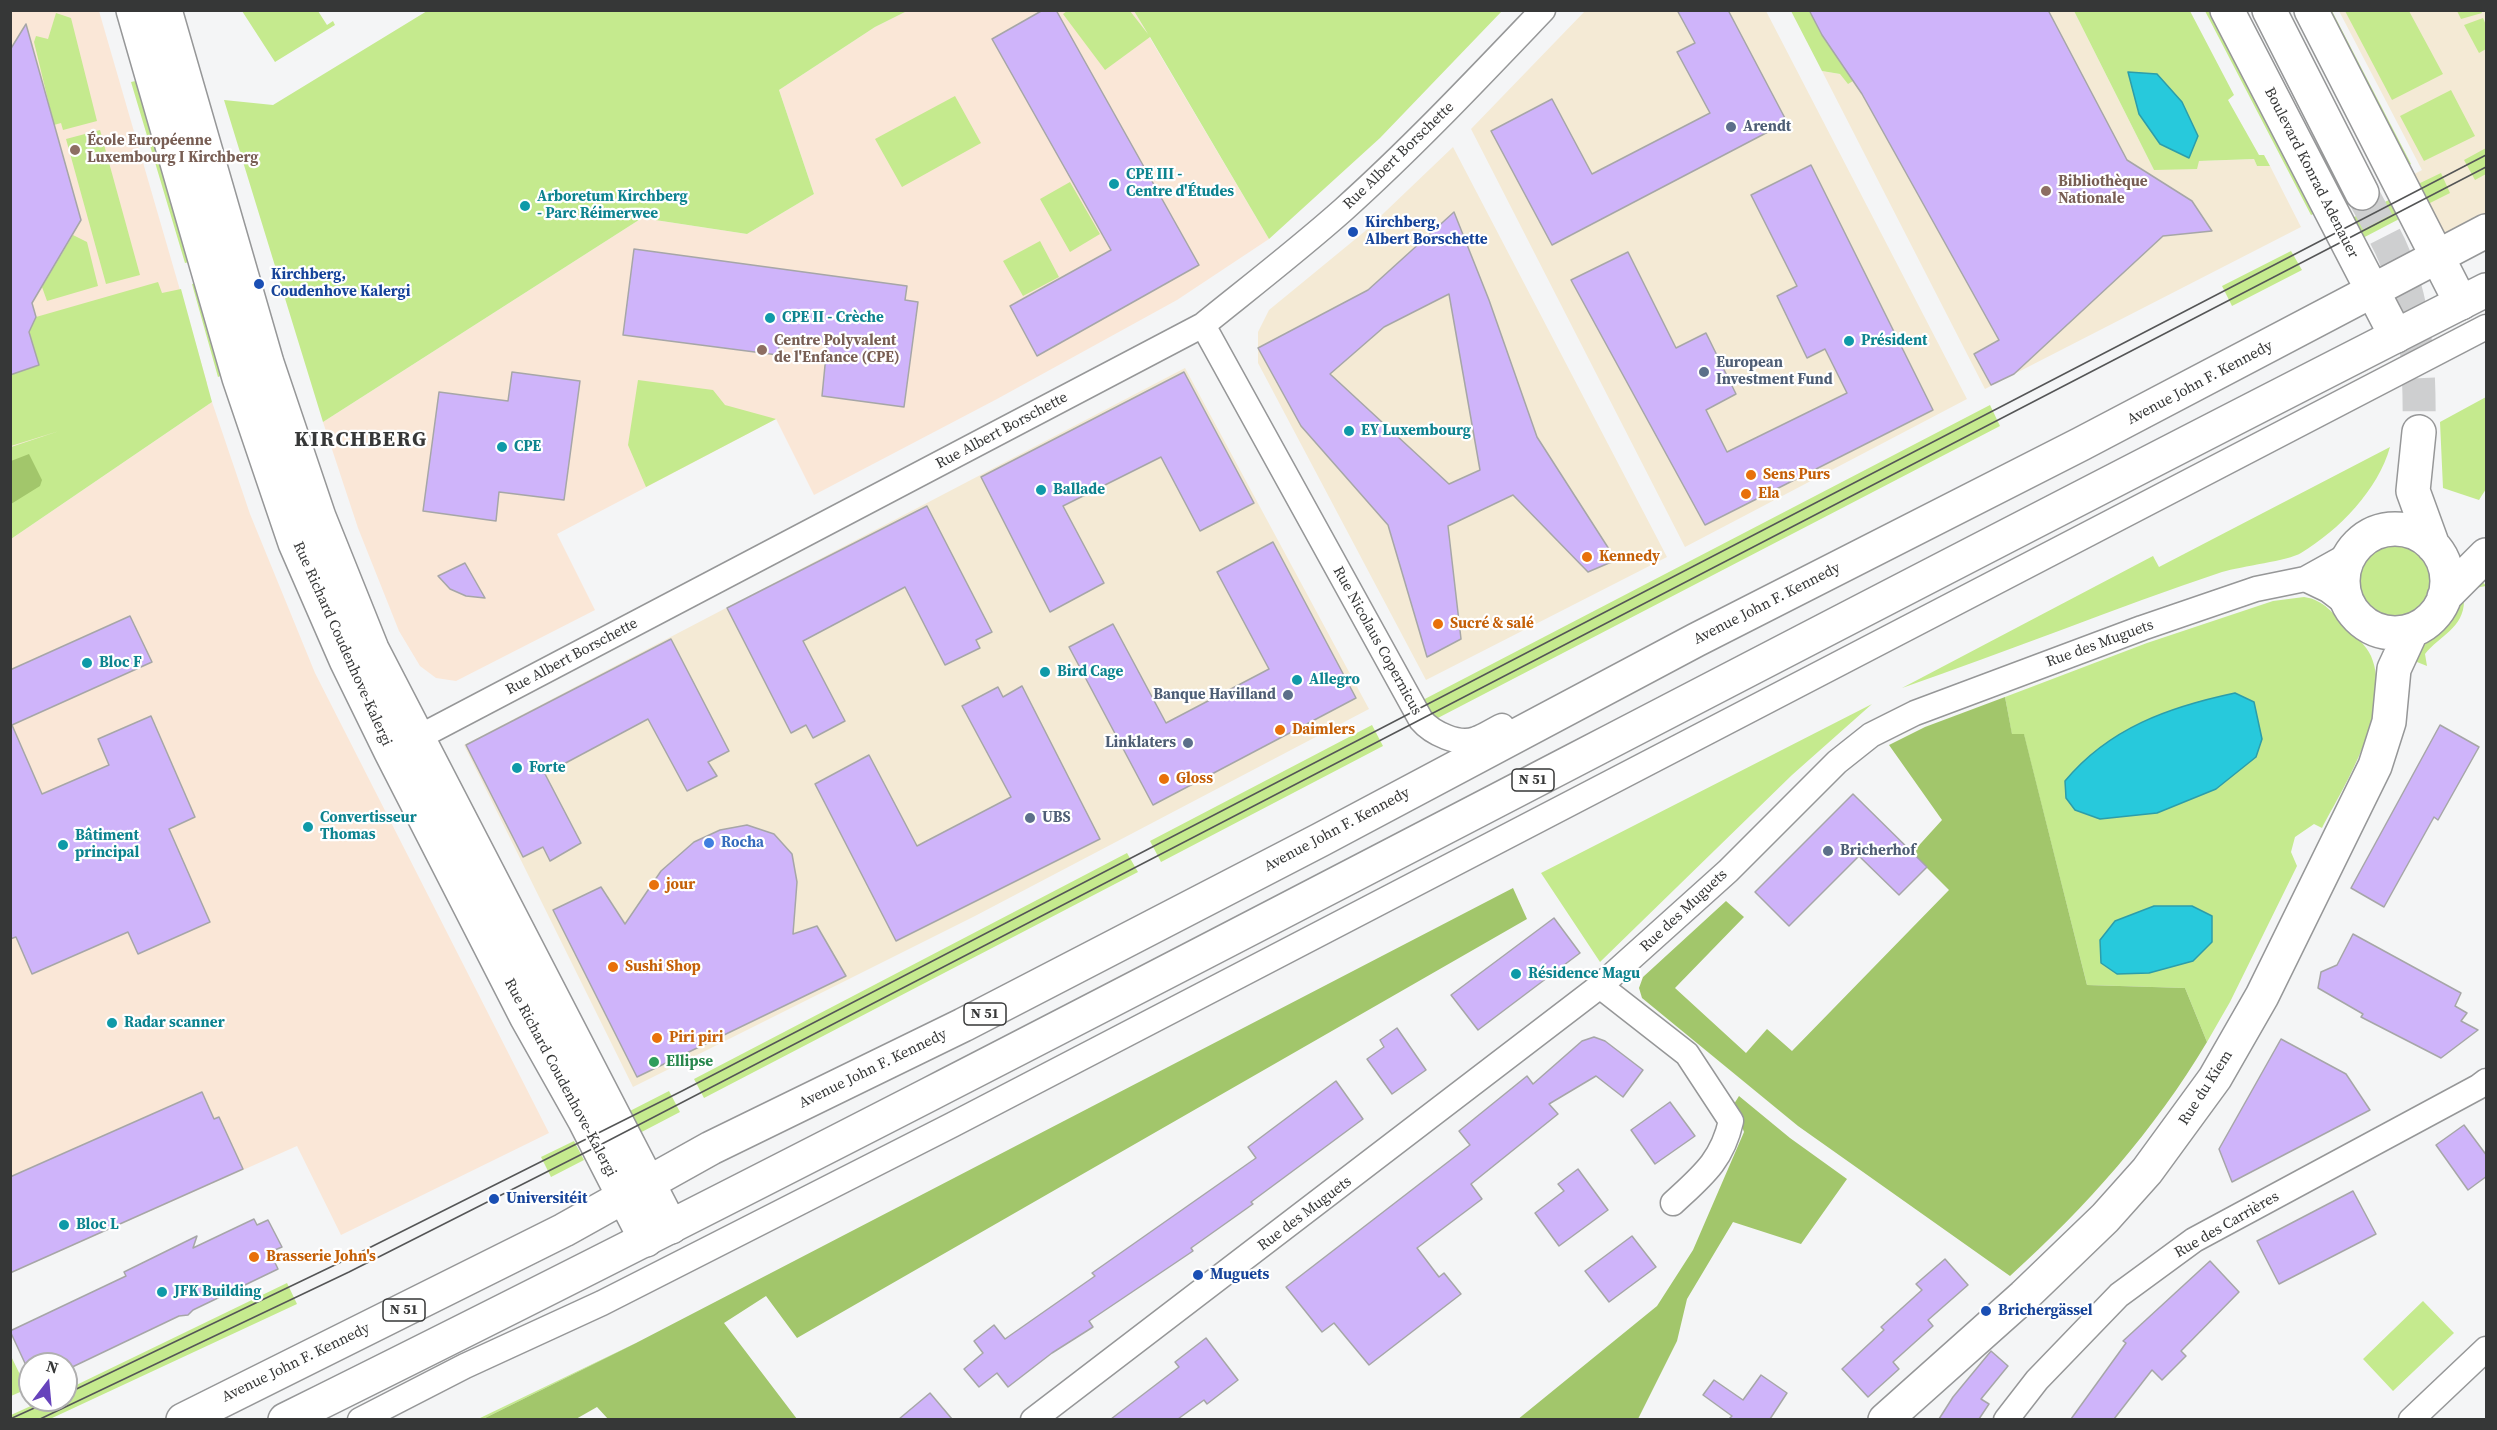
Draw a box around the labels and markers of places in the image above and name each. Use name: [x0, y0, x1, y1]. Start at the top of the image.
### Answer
place label: Arendt: [1743, 118, 1791, 136]
marker: Arendt: [1724, 120, 1738, 134]
place label: École Européenne Luxembourg I Kirchberg: [87, 132, 258, 167]
marker: École Européenne Luxembourg I Kirchberg: [68, 143, 82, 157]
place label: CPE III - Centre d'Études: [1126, 166, 1234, 201]
place label: Bibliothèque Nationale: [2058, 173, 2148, 208]
marker: CPE III - Centre d'Études: [1107, 177, 1121, 191]
marker: Bibliothèque Nationale: [2039, 184, 2053, 198]
place label: Arboretum Kirchberg - Parc Réimerwee: [537, 188, 688, 223]
marker: Arboretum Kirchberg - Parc Réimerwee: [518, 199, 532, 213]
place label: Kirchberg, Albert Borschette: [1365, 214, 1488, 249]
marker: Kirchberg, Albert Borschette: [1346, 225, 1360, 239]
place label: Kirchberg, Coudenhove Kalergi: [271, 266, 410, 301]
marker: Kirchberg, Coudenhove Kalergi: [252, 277, 266, 291]
place label: CPE II - Crèche: [782, 309, 884, 327]
marker: CPE II - Crèche: [763, 311, 777, 325]
place label: Centre Polyvalent de l'Enfance (CPE): [774, 332, 900, 367]
place label: Président: [1861, 332, 1927, 350]
marker: Président: [1842, 334, 1856, 348]
marker: Centre Polyvalent de l'Enfance (CPE): [755, 343, 769, 357]
place label: European Investment Fund: [1716, 354, 1833, 389]
marker: European Investment Fund: [1697, 365, 1711, 379]
place label: EY Luxembourg: [1361, 422, 1471, 440]
marker: EY Luxembourg: [1342, 424, 1356, 438]
place label: CPE: [514, 438, 541, 456]
marker: CPE: [495, 440, 509, 454]
place label: Sens Purs: [1763, 466, 1830, 484]
marker: Sens Purs: [1744, 468, 1758, 482]
place label: Ballade: [1053, 481, 1105, 499]
marker: Ballade: [1034, 483, 1048, 497]
place label: Ela: [1758, 485, 1780, 503]
marker: Ela: [1739, 487, 1753, 501]
place label: Kennedy: [1599, 548, 1660, 566]
marker: Kennedy: [1580, 550, 1594, 564]
place label: Sucré & salé: [1450, 615, 1534, 633]
marker: Sucré & salé: [1431, 617, 1445, 631]
place label: Bloc F: [99, 654, 142, 672]
marker: Bloc F: [80, 656, 94, 670]
place label: Bird Cage: [1057, 663, 1123, 681]
marker: Bird Cage: [1038, 665, 1052, 679]
place label: Allegro: [1309, 671, 1360, 689]
marker: Allegro: [1290, 673, 1304, 687]
place label: Banque Havilland: [1153, 686, 1276, 704]
marker: Banque Havilland: [1281, 688, 1295, 702]
place label: Daimlers: [1292, 721, 1355, 739]
marker: Daimlers: [1273, 723, 1287, 737]
place label: Linklaters: [1105, 734, 1176, 752]
marker: Linklaters: [1181, 736, 1195, 750]
place label: Forte: [529, 759, 566, 777]
marker: Forte: [510, 761, 524, 775]
place label: Gloss: [1176, 770, 1213, 788]
marker: Gloss: [1157, 772, 1171, 786]
place label: Convertisseur Thomas: [320, 809, 417, 844]
place label: UBS: [1042, 809, 1071, 827]
marker: UBS: [1023, 811, 1037, 825]
marker: Convertisseur Thomas: [301, 820, 315, 834]
place label: Bâtiment principal: [75, 827, 139, 862]
place label: Rocha: [721, 834, 764, 852]
marker: Rocha: [702, 836, 716, 850]
marker: Bâtiment principal: [56, 838, 70, 852]
place label: Bricherhof: [1840, 842, 1916, 860]
marker: Bricherhof: [1821, 844, 1835, 858]
place label: jour: [666, 876, 695, 894]
marker: jour: [647, 878, 661, 892]
place label: Sushi Shop: [625, 958, 701, 976]
marker: Sushi Shop: [606, 960, 620, 974]
place label: Résidence Magu: [1528, 965, 1640, 983]
marker: Résidence Magu: [1509, 967, 1523, 981]
place label: Radar scanner: [124, 1014, 225, 1032]
marker: Radar scanner: [105, 1016, 119, 1030]
place label: Piri piri: [669, 1029, 724, 1047]
marker: Piri piri: [650, 1031, 664, 1045]
place label: Ellipse: [666, 1053, 713, 1071]
marker: Ellipse: [647, 1055, 661, 1069]
place label: Universitéit: [506, 1190, 587, 1208]
marker: Universitéit: [487, 1192, 501, 1206]
place label: Bloc L: [76, 1216, 119, 1234]
marker: Bloc L: [57, 1218, 71, 1232]
place label: Brasserie John's: [266, 1248, 376, 1266]
marker: Brasserie John's: [247, 1250, 261, 1264]
place label: Muguets: [1210, 1266, 1269, 1284]
marker: Muguets: [1191, 1268, 1205, 1282]
place label: JFK Building: [174, 1283, 261, 1301]
marker: JFK Building: [155, 1285, 169, 1299]
place label: Brichergässel: [1998, 1302, 2093, 1320]
marker: Brichergässel: [1979, 1304, 1993, 1318]

